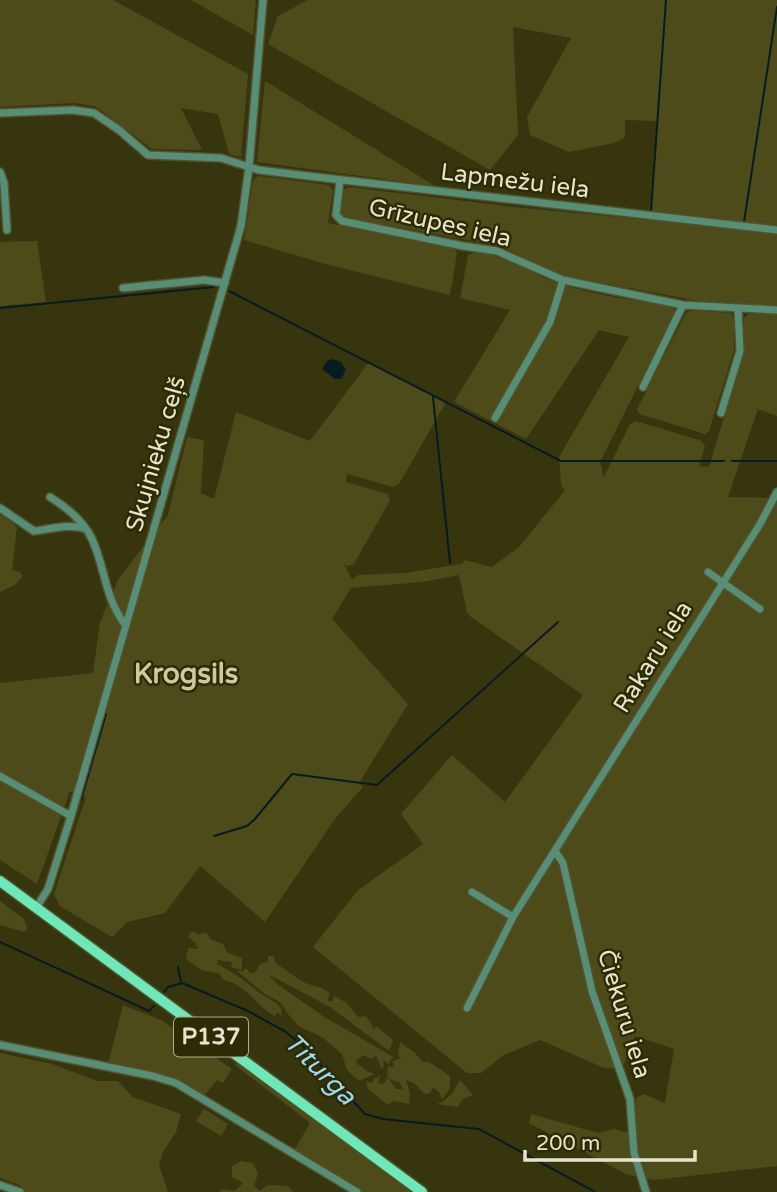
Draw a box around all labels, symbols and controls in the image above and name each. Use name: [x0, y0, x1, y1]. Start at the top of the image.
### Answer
street label: Lapmežu iela: [439, 157, 591, 205]
street label: Grīzupes iela: [366, 193, 514, 253]
street label: Skujnieku ceļš: [120, 373, 192, 535]
street label: Rakaru iela: [607, 596, 699, 718]
district label: Krogsils: [134, 657, 238, 691]
street label: Čiekuru iela: [591, 946, 657, 1082]
road number: P137: [174, 1018, 248, 1056]
water label: Titurga: [278, 1027, 363, 1112]
scale bar: [525, 1118, 695, 1162]
text: 200 m: [536, 1131, 600, 1156]

